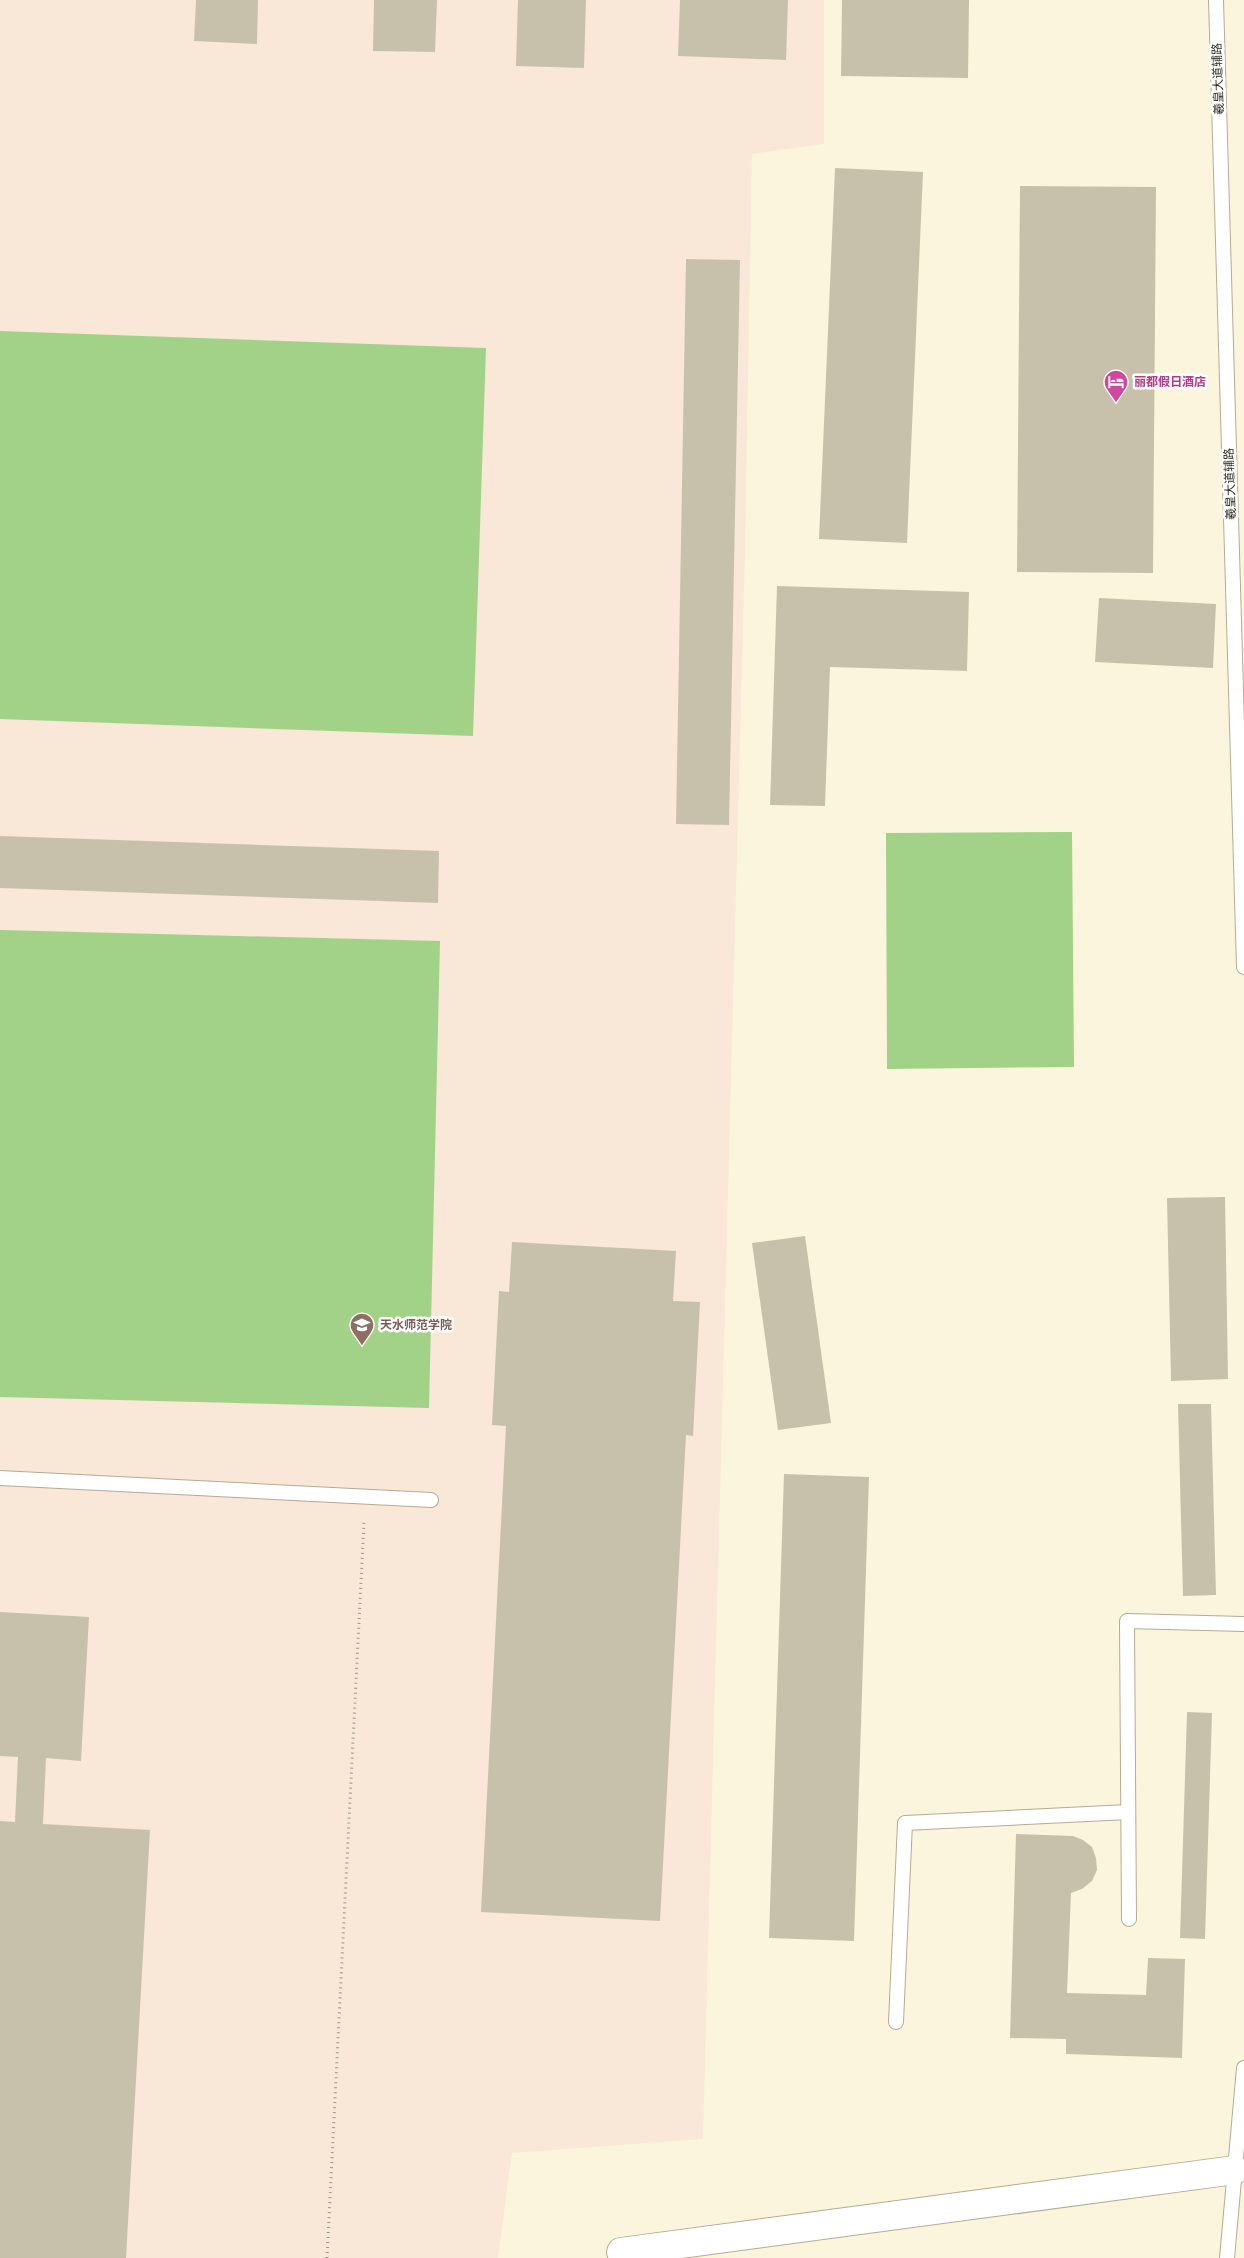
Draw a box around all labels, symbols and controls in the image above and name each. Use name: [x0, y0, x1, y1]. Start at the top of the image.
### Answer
street label: 羲皇大道辅路: [1210, 43, 1226, 115]
hotel icon: 丽都假日酒店: [1103, 369, 1129, 403]
place label: 丽都假日酒店: [1134, 375, 1206, 389]
street label: 羲皇大道辅路: [1222, 448, 1238, 520]
school or university icon: 天水师范学院: [349, 1312, 375, 1346]
place label: 天水师范学院: [380, 1318, 452, 1332]

